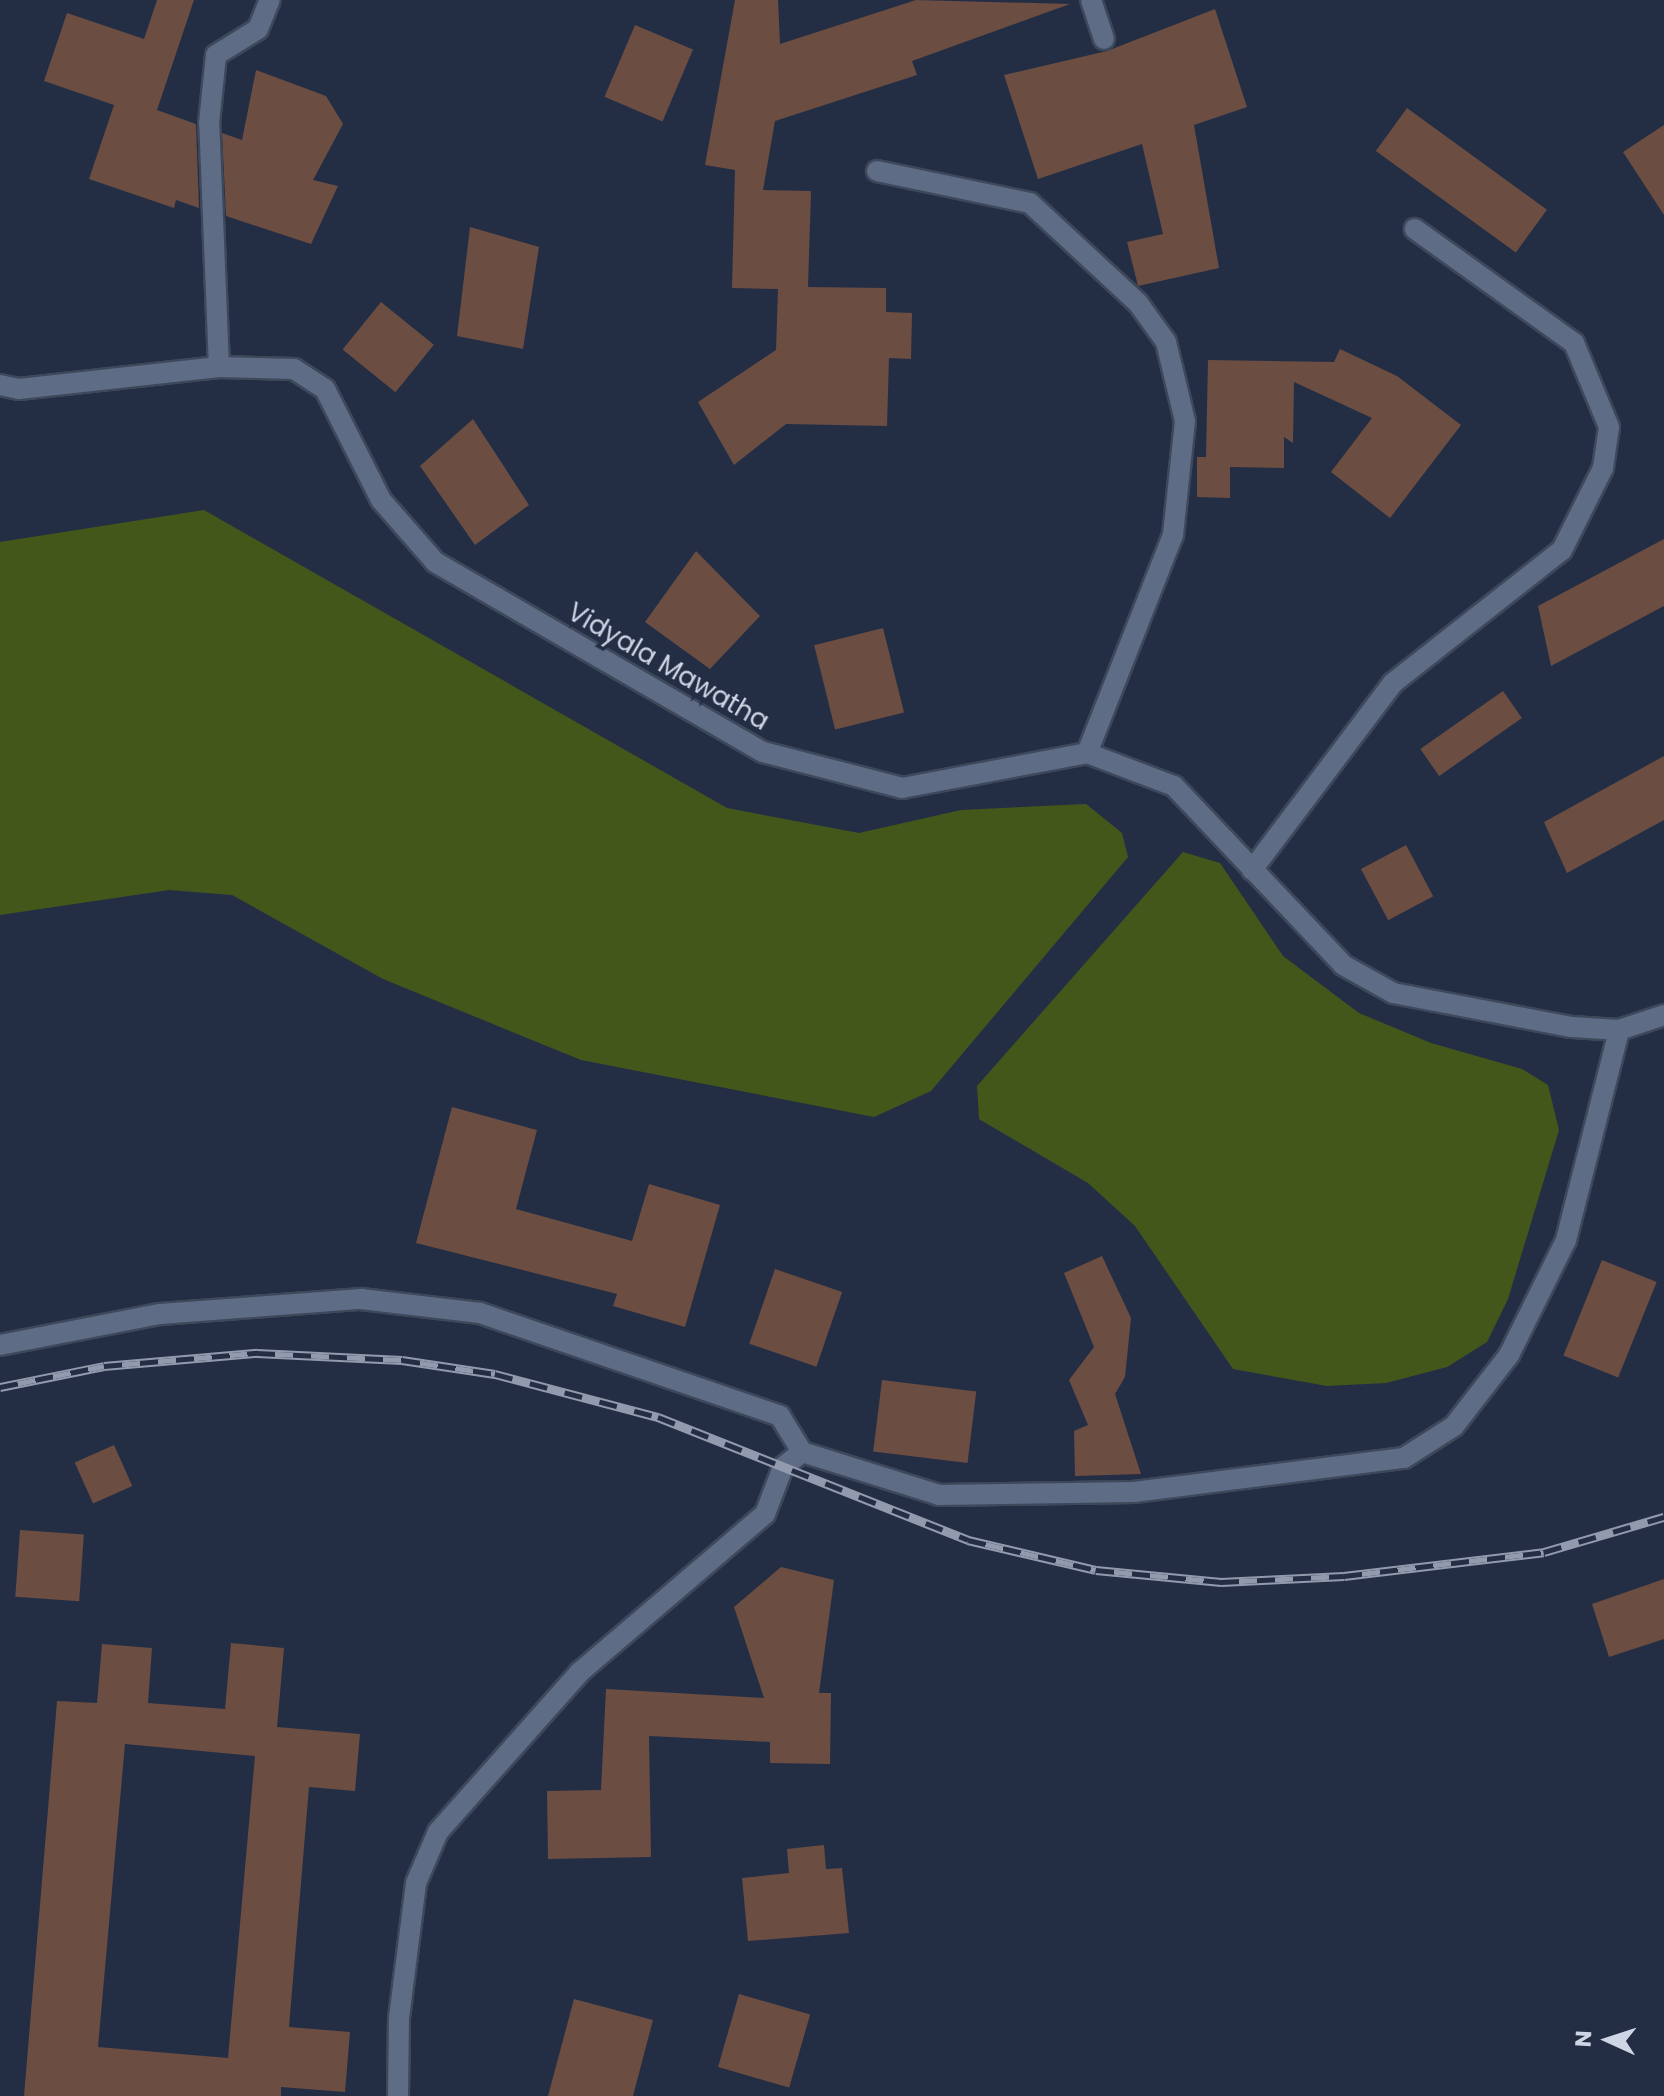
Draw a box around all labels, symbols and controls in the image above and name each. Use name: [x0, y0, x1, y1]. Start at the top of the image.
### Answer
street label: Vidyala Mawatha: [562, 597, 774, 737]
north arrow: [1568, 2000, 1648, 2080]
text: N: [1568, 2030, 1599, 2048]

